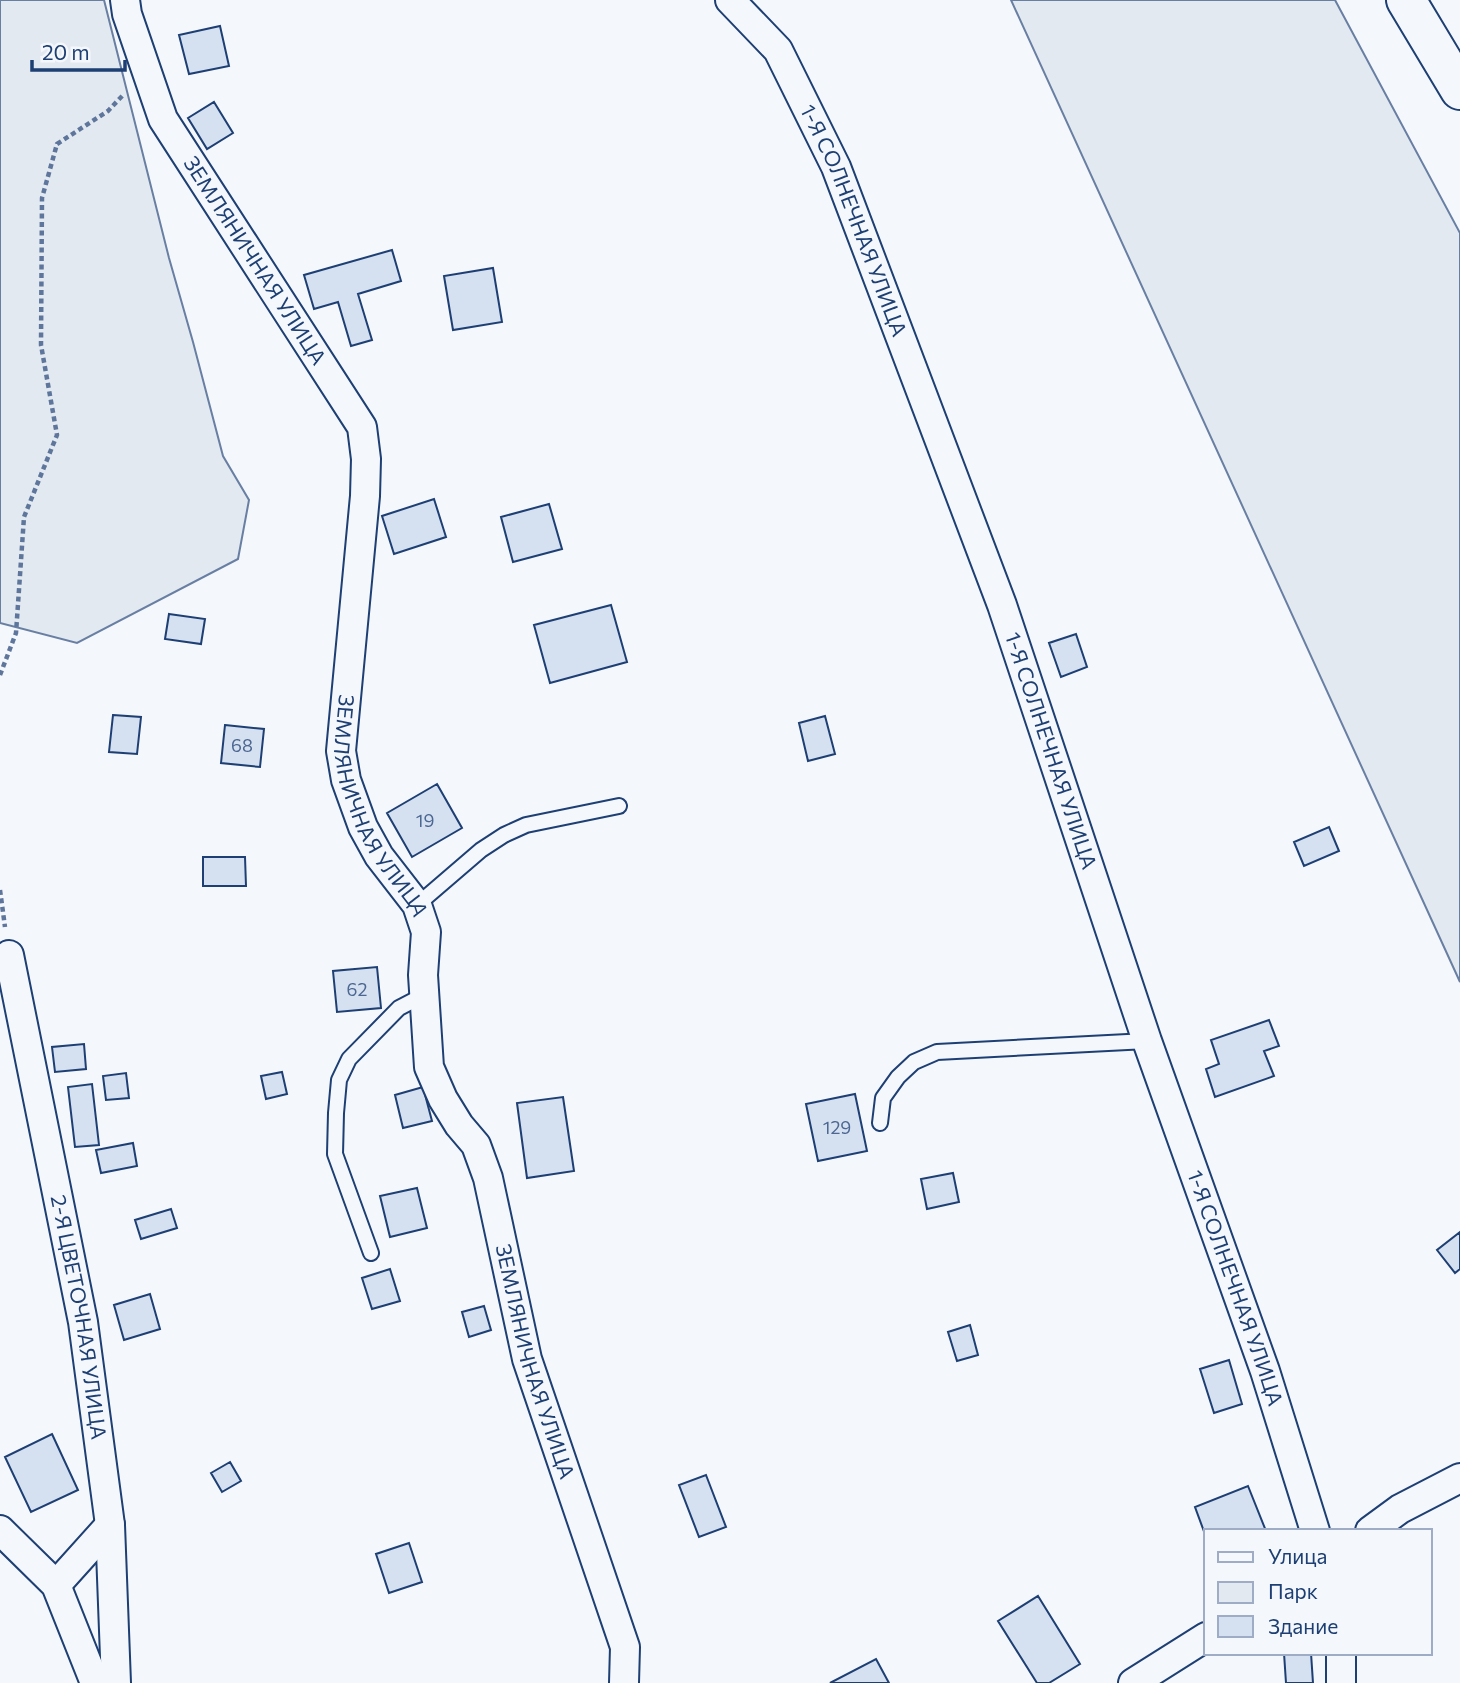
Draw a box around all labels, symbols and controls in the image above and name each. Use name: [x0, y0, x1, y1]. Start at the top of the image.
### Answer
scale bar: [32, 28, 124, 72]
text: 20 m: [42, 39, 90, 64]
street label: 1-Я СОЛНЕЧНАЯ УЛИЦА: [796, 100, 913, 339]
street label: ЗЕМЛЯНИЧНАЯ УЛИЦА: [179, 151, 332, 369]
street label: 1-Я СОЛНЕЧНАЯ УЛИЦА: [1001, 629, 1103, 872]
street label: ЗЕМЛЯНИЧНАЯ УЛИЦА: [330, 693, 434, 920]
house number: 68: [231, 734, 253, 756]
house number: 19: [416, 809, 434, 831]
house number: 62: [347, 978, 367, 1000]
house number: 129: [823, 1116, 851, 1138]
street label: 1-Я СОЛНЕЧНАЯ УЛИЦА: [1183, 1166, 1289, 1409]
street label: 2-Я ЦВЕТОЧНАЯ УЛИЦА: [47, 1193, 112, 1441]
street label: ЗЕМЛЯНИЧНАЯ УЛИЦА: [492, 1242, 581, 1482]
legend: [1204, 1529, 1432, 1655]
text: Улица: [1268, 1543, 1327, 1568]
text: Парк: [1268, 1578, 1318, 1603]
text: Здание: [1268, 1613, 1338, 1638]

